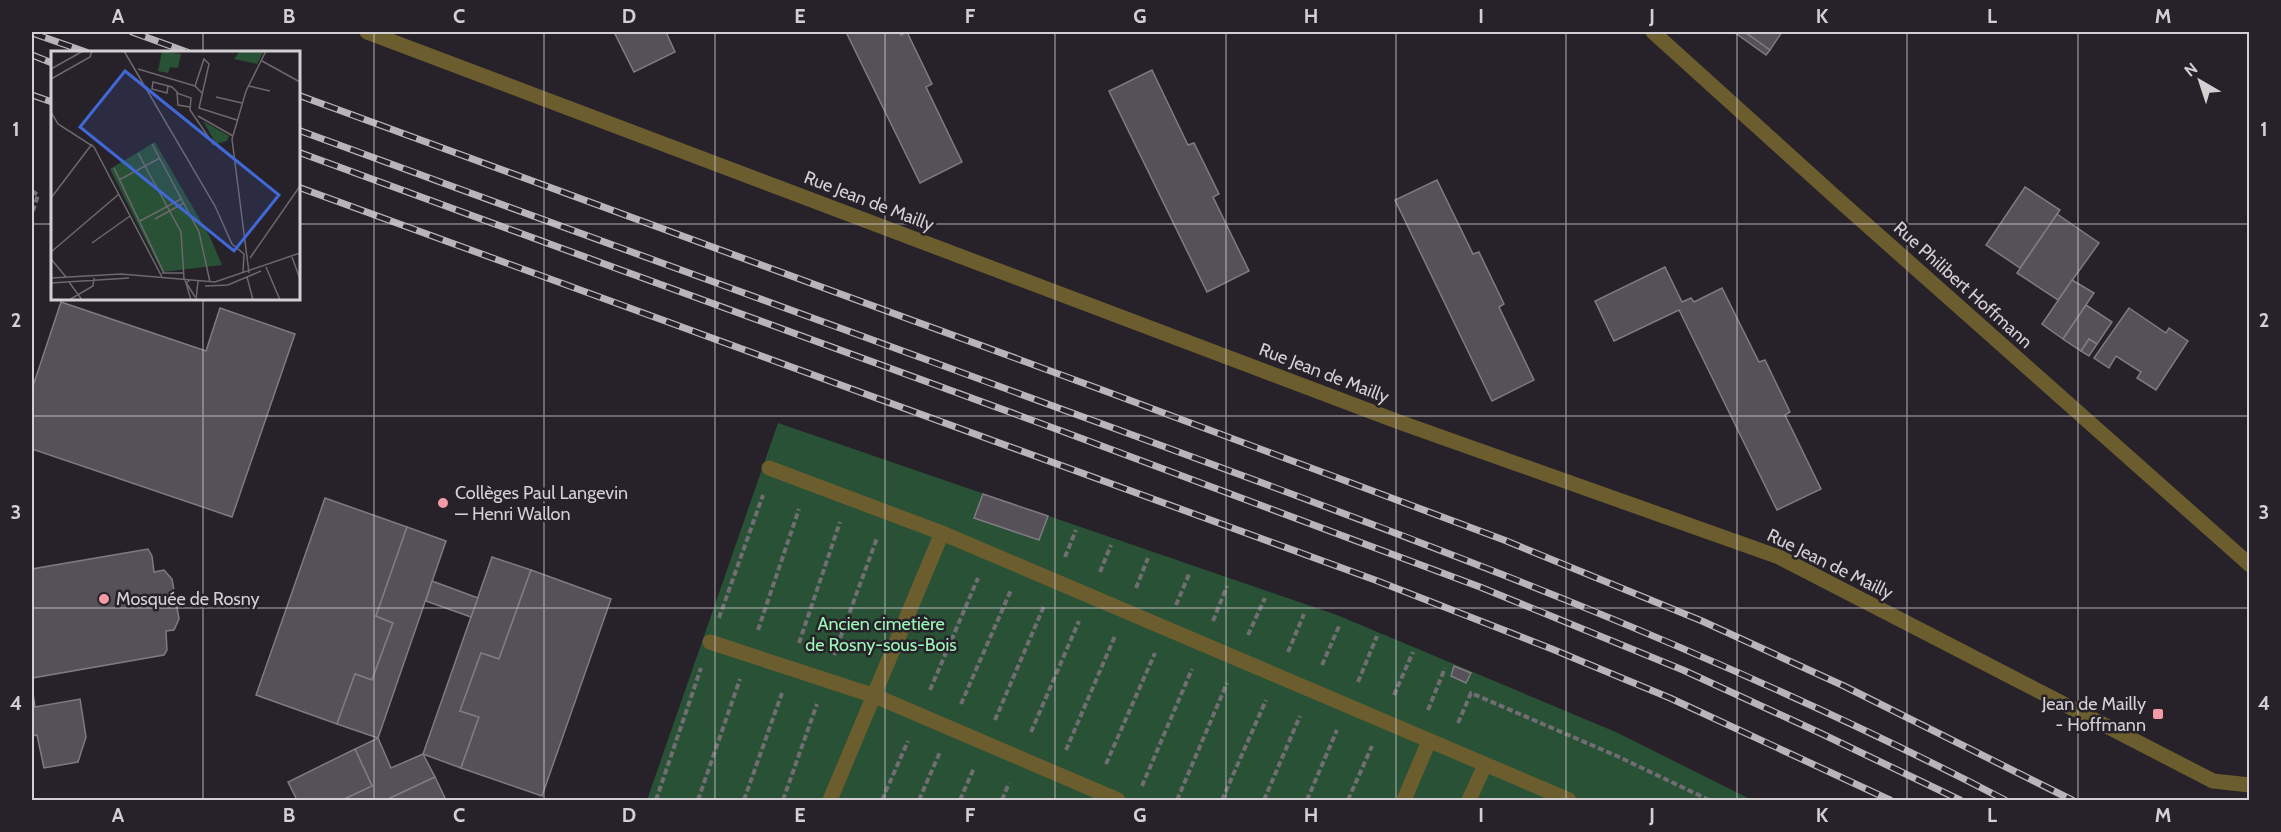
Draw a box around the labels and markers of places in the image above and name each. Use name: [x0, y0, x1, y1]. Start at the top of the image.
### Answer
place label: Collèges Paul Langevin — Henri Wallon: [455, 482, 628, 525]
marker: Collèges Paul Langevin — Henri Wallon: [436, 496, 450, 510]
place label: Mosquée de Rosny: [116, 588, 260, 610]
marker: Mosquée de Rosny: [97, 592, 111, 606]
place label: Jean de Mailly - Hoffmann: [2041, 693, 2146, 736]
marker: Jean de Mailly - Hoffmann: [2151, 707, 2165, 721]

